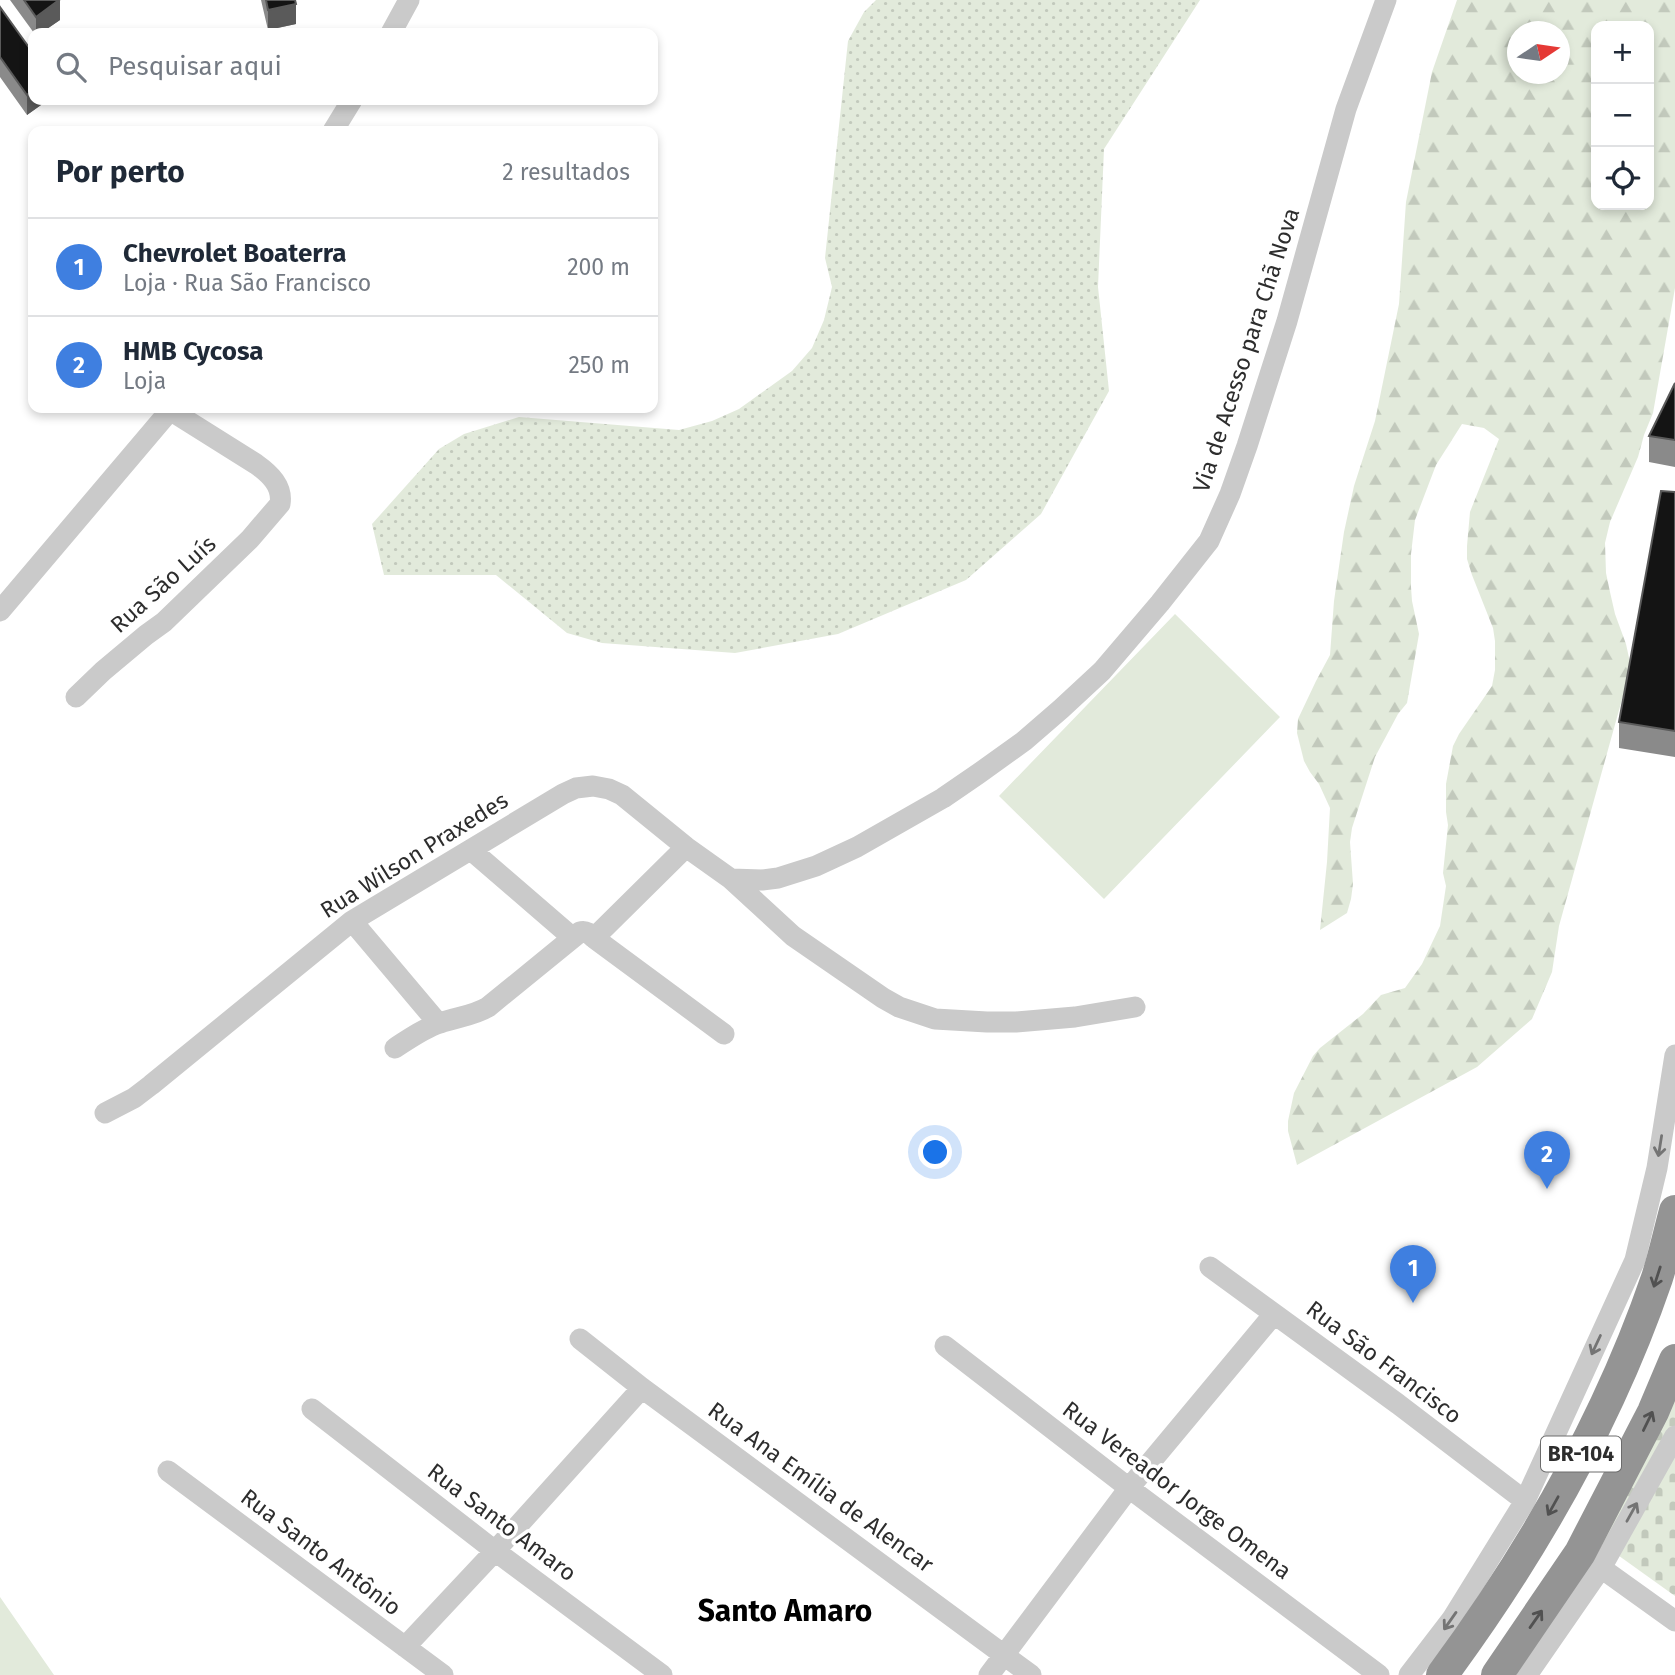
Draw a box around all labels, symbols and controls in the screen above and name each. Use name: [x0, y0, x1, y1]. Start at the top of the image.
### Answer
north arrow: [1507, 21, 1570, 84]
map controls: [1591, 21, 1654, 210]
button: +: [1591, 21, 1654, 84]
search box: [28, 28, 658, 105]
icon: search: [52, 48, 90, 86]
text: Pesquisar aqui: [108, 51, 282, 82]
button: −: [1591, 84, 1654, 147]
button: locate: [1591, 147, 1654, 210]
text: Por perto: [56, 154, 185, 190]
text: 2 resultados: [502, 158, 630, 186]
street label: Via de Acesso para Chã Nova: [1187, 204, 1305, 496]
text: Chevrolet Boaterra: [123, 238, 346, 269]
text: 1: [74, 253, 84, 281]
text: 200 m: [567, 253, 630, 281]
text: Loja · Rua São Francisco: [123, 269, 371, 297]
text: HMB Cycosa: [123, 336, 264, 367]
text: 2: [73, 351, 85, 379]
text: 250 m: [568, 351, 630, 379]
text: Loja: [123, 367, 166, 395]
street label: Rua São Luís: [105, 529, 221, 639]
street label: Rua Wilson Praxedes: [315, 786, 513, 924]
pin: 2: [1524, 1131, 1570, 1189]
your location: [918, 1135, 952, 1169]
one-way arrow: [1653, 1135, 1666, 1157]
pin: 1: [1390, 1245, 1436, 1303]
one-way arrow: [1650, 1266, 1663, 1288]
street label: Rua São Francisco: [1301, 1294, 1467, 1430]
one-way arrow: [1589, 1334, 1602, 1355]
street label: Rua Vereador Jorge Omena: [1057, 1395, 1297, 1585]
street label: Rua Ana Emília de Alencar: [703, 1396, 939, 1578]
one-way arrow: [1642, 1411, 1656, 1432]
road number: BR-104: [1541, 1436, 1621, 1472]
street label: Rua Santo Amaro: [422, 1457, 582, 1587]
street label: Rua Santo Antônio: [235, 1483, 407, 1621]
one-way arrow: [1546, 1496, 1560, 1516]
one-way arrow: [1625, 1503, 1639, 1523]
district label: Santo Amaro: [698, 1593, 872, 1629]
one-way arrow: [1529, 1610, 1543, 1629]
one-way arrow: [1443, 1611, 1457, 1630]

